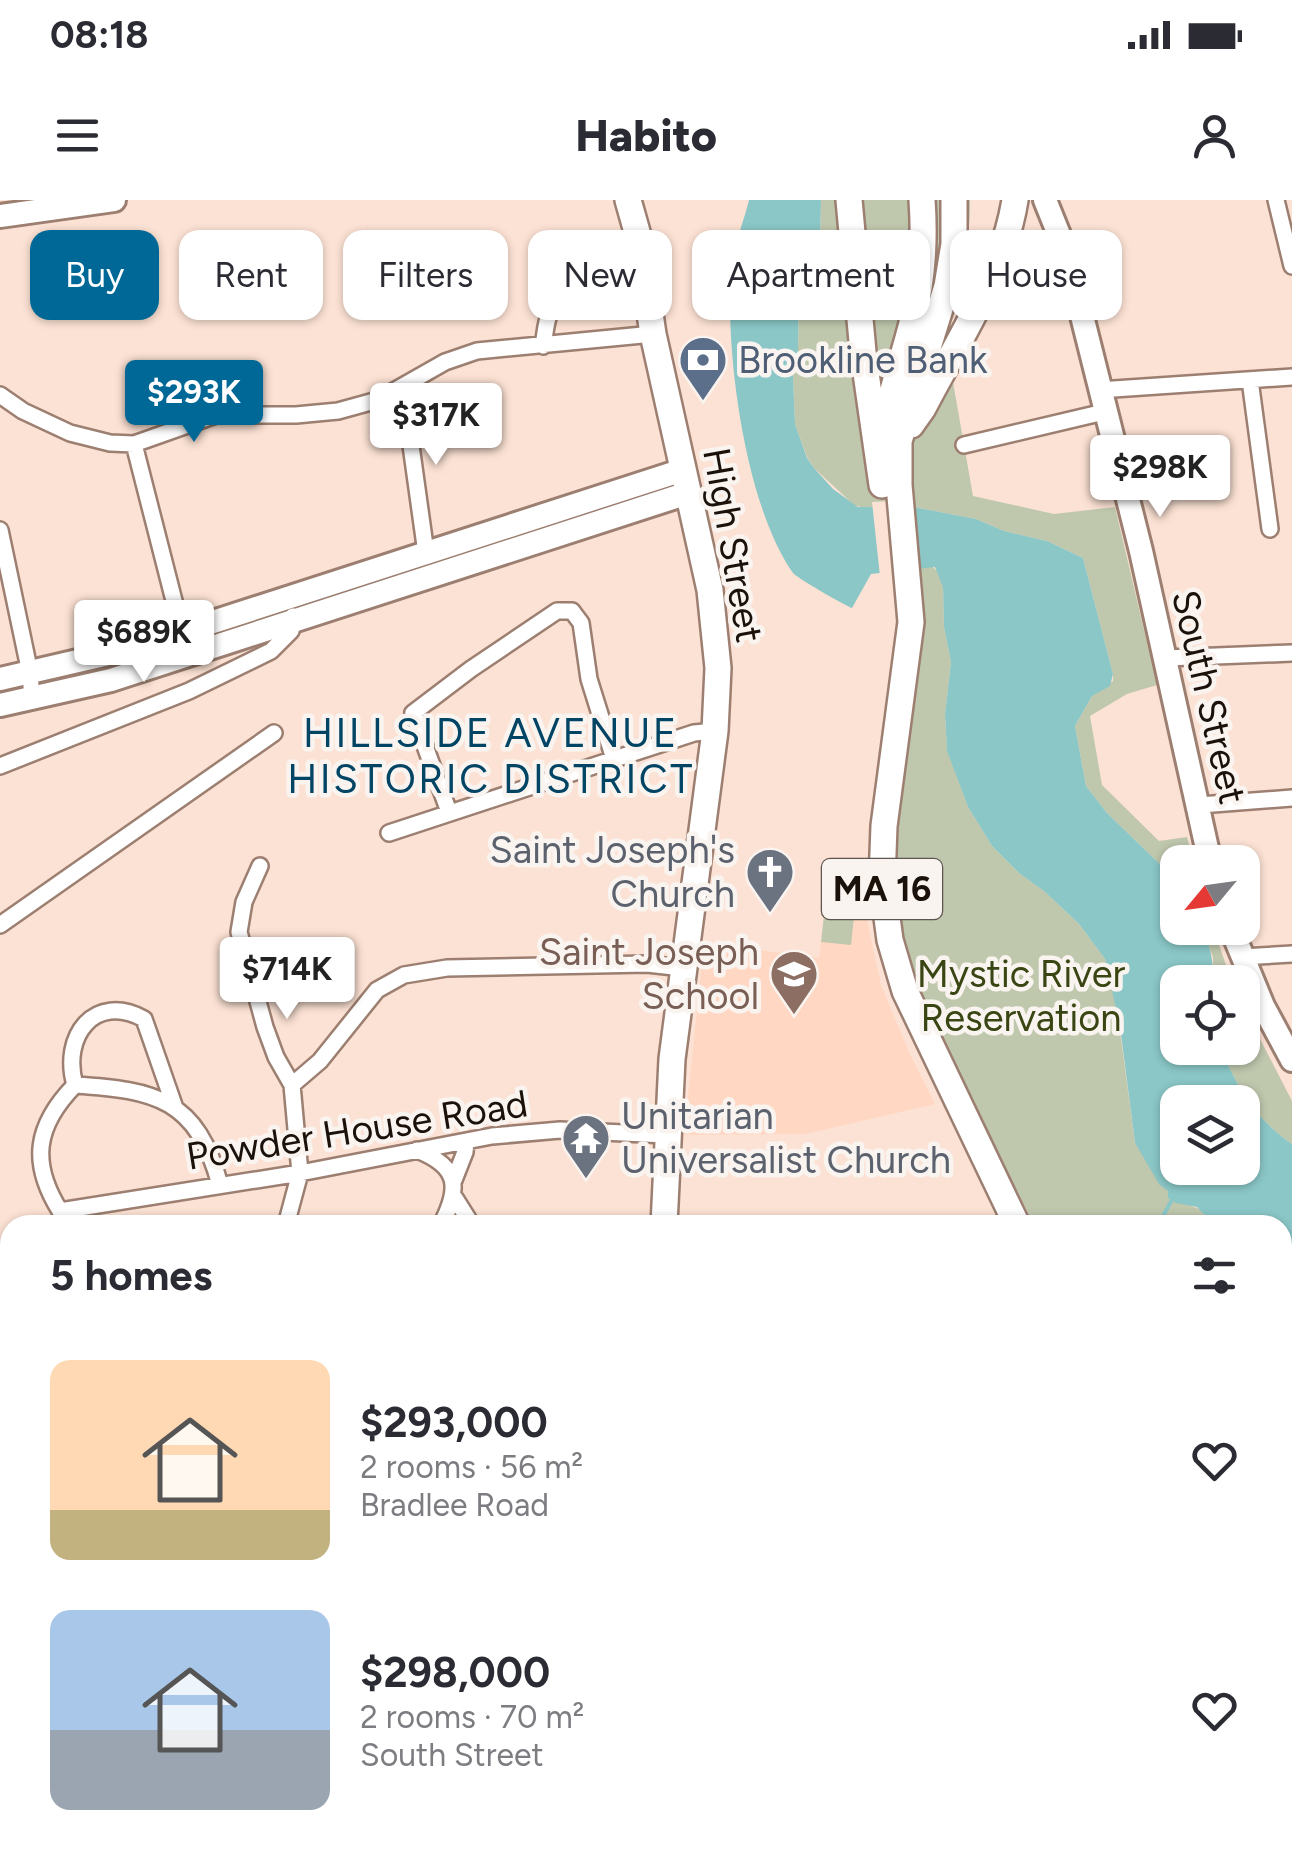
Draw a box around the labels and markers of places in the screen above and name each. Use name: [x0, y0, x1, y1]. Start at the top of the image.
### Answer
bank icon: Brookline Bank: [677, 334, 729, 402]
place label: Brookline Bank: [738, 337, 988, 383]
pin: $293K: [124, 360, 264, 445]
pin: $317K: [366, 383, 506, 468]
pin: $298K: [1090, 435, 1230, 520]
pin: $689K: [74, 600, 214, 685]
place label: Saint Joseph's Church: [489, 827, 735, 917]
church icon: Saint Joseph's Church: [744, 846, 796, 914]
place label: Saint Joseph School: [539, 929, 759, 1019]
pin: $714K: [217, 937, 357, 1022]
school or university icon: Saint Joseph School: [768, 948, 820, 1016]
place label: Unitarian Universalist Church: [621, 1093, 951, 1183]
temple icon: Unitarian Universalist Church: [560, 1112, 612, 1180]

